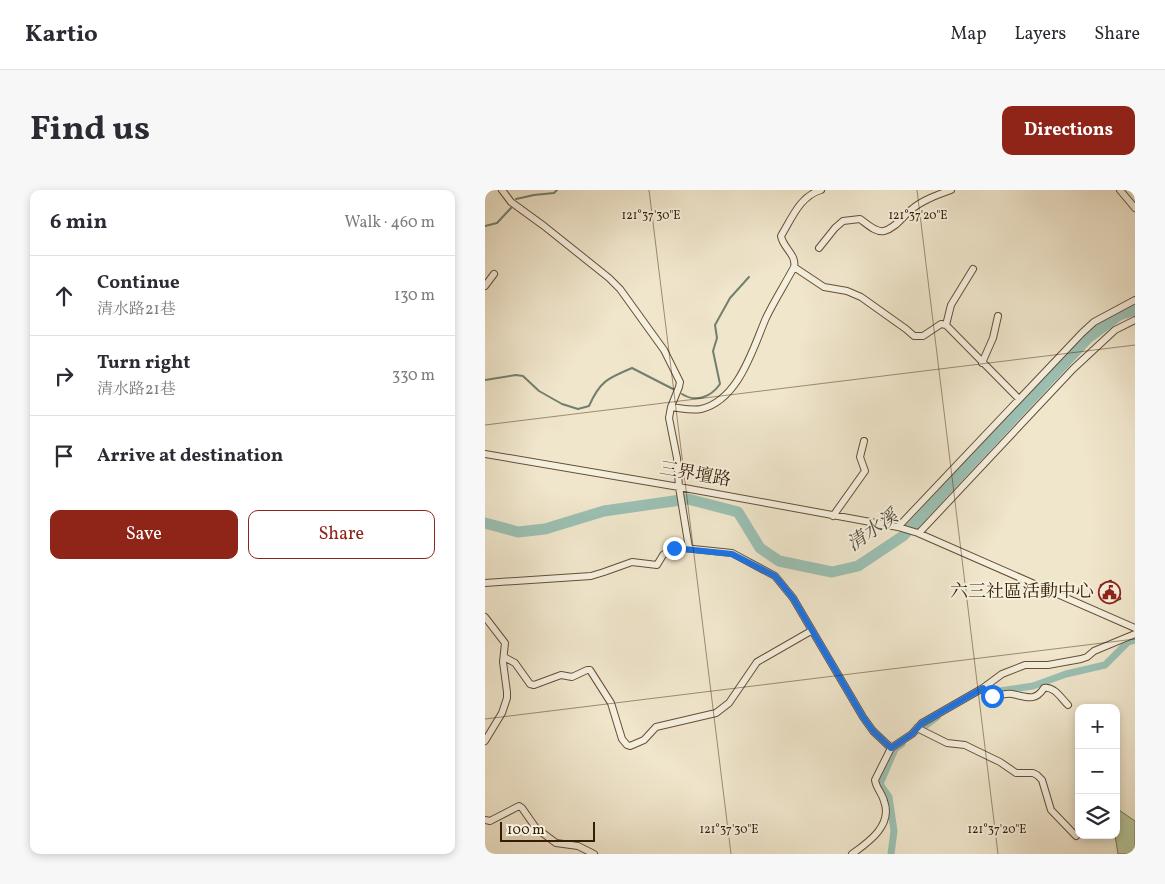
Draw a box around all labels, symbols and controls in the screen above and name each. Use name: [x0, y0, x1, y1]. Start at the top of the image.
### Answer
text: Kartio: [25, 18, 98, 52]
text: Map: [950, 22, 986, 47]
text: Layers: [1014, 22, 1066, 47]
text: Share: [1094, 22, 1140, 47]
text: Find us: [30, 106, 150, 154]
button: Directions: [1002, 106, 1135, 155]
text: 6 min: [50, 208, 107, 237]
text: 121°37'30"E: [622, 208, 680, 224]
text: 121°37'20"E: [888, 208, 948, 224]
text: Walk · 460 m: [345, 212, 435, 234]
text: Continue: [97, 270, 180, 296]
icon: ahead: [50, 282, 78, 310]
text: 130 m: [394, 285, 435, 307]
text: 清水路21巷: [97, 299, 176, 321]
text: Turn right: [97, 350, 190, 376]
icon: right: [50, 362, 78, 390]
text: 330 m: [392, 365, 435, 387]
text: 清水路21巷: [97, 379, 176, 401]
icon: arrive: [50, 442, 78, 470]
text: Arrive at destination: [97, 443, 283, 469]
street label: 三界壇路: [657, 456, 733, 494]
water label: 清水溪: [842, 503, 905, 558]
button: Save: [50, 510, 238, 559]
button: Share: [248, 510, 435, 559]
route end: [663, 537, 686, 560]
place label: 六三社區活動中心: [950, 580, 1094, 605]
public building icon: 六三社區活動中心: [1098, 580, 1122, 604]
route start: [981, 685, 1004, 708]
map controls: [1075, 704, 1120, 839]
button: +: [1075, 704, 1120, 749]
button: −: [1075, 749, 1120, 794]
button: layers: [1075, 794, 1120, 839]
scale bar: [500, 819, 595, 842]
text: 100 m: [507, 821, 545, 840]
text: 121°37'30"E: [700, 822, 758, 838]
text: 121°37'20"E: [967, 822, 1027, 838]

